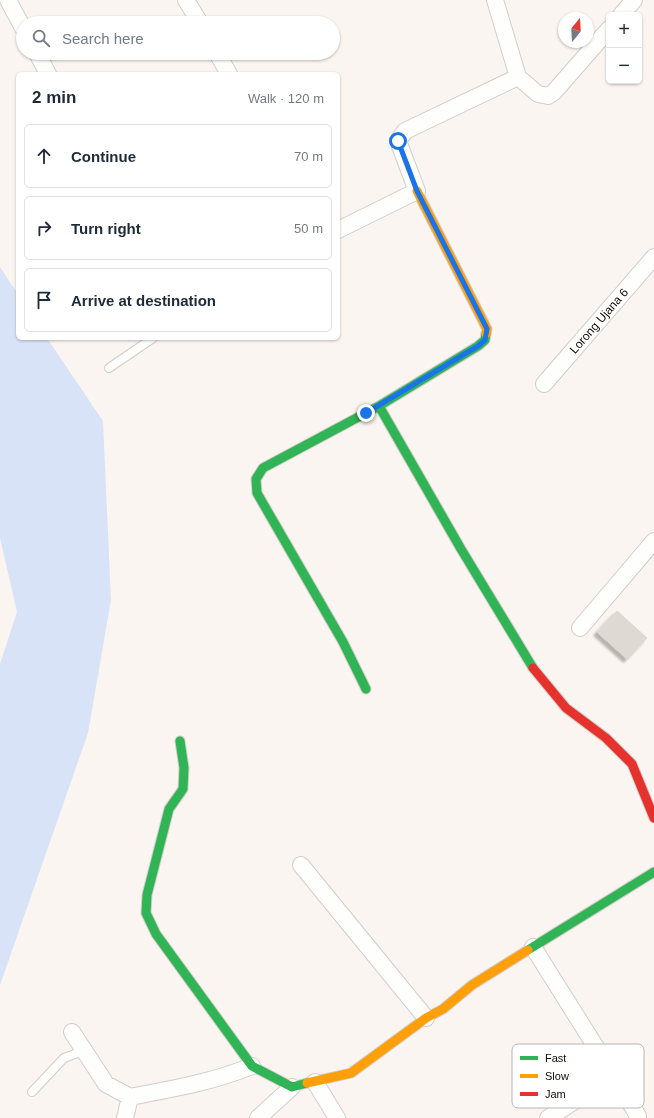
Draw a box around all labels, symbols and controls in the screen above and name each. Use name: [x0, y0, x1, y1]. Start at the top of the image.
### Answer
north arrow: [558, 12, 594, 48]
map controls: [606, 12, 642, 84]
button: +: [606, 12, 642, 48]
search box: [16, 16, 340, 60]
icon: search: [30, 27, 52, 49]
text: Search here: [62, 30, 144, 47]
button: −: [606, 48, 642, 84]
text: 2 min: [32, 88, 76, 107]
text: Walk · 120 m: [248, 91, 324, 106]
route start: [389, 132, 407, 150]
icon: ahead: [33, 145, 55, 167]
text: Continue: [71, 148, 136, 165]
text: 70 m: [294, 149, 323, 164]
icon: right: [33, 217, 55, 239]
text: Turn right: [71, 220, 141, 237]
text: 50 m: [294, 221, 323, 236]
street label: Lorong Ujana 6: [567, 285, 631, 357]
icon: arrive: [33, 289, 55, 311]
text: Arrive at destination: [71, 292, 216, 309]
route end: [357, 404, 375, 422]
legend: [512, 1044, 644, 1108]
text: Fast: [545, 1052, 566, 1064]
text: Slow: [545, 1070, 569, 1082]
text: Jam: [545, 1088, 566, 1100]

